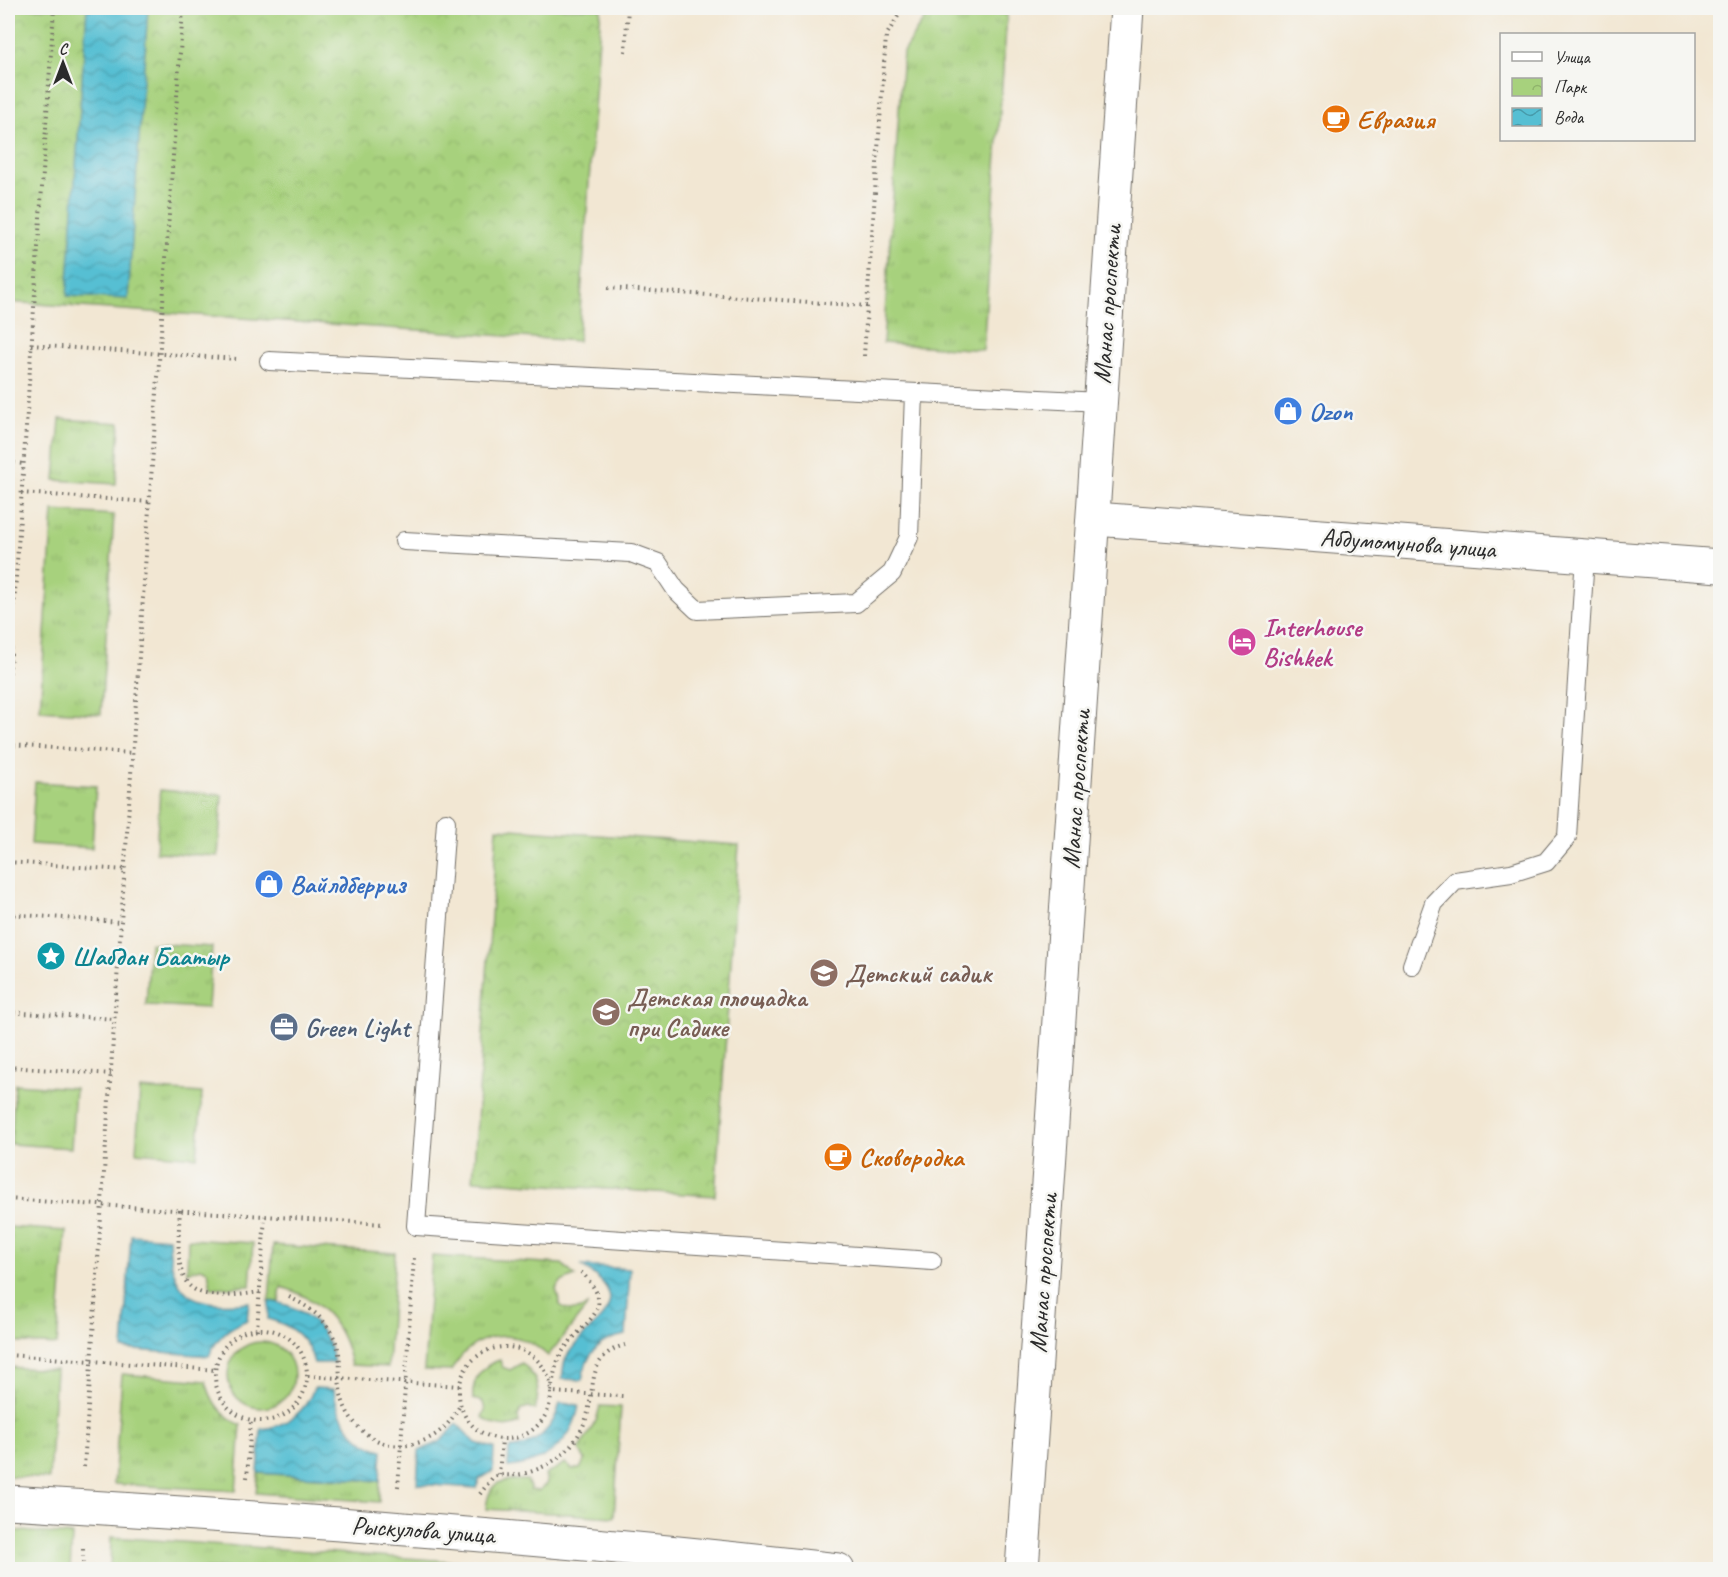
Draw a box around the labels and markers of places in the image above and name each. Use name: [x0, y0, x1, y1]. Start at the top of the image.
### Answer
cafe icon: Евразия: [1320, 103, 1352, 135]
place label: Евразия: [1357, 103, 1436, 136]
shop icon: Ozon: [1272, 395, 1304, 427]
place label: Ozon: [1309, 395, 1354, 428]
place label: Interhouse Bishkek: [1263, 611, 1363, 674]
hotel icon: Interhouse Bishkek: [1226, 626, 1258, 658]
shop icon: Вайлдберриз: [253, 868, 285, 900]
place label: Вайлдберриз: [290, 868, 408, 901]
place icon: Шабдан Баатыр: [35, 940, 67, 972]
place label: Шабдан Баатыр: [72, 940, 231, 973]
school or university icon: Детский садик: [808, 957, 840, 989]
place label: Детский садик: [845, 957, 994, 990]
place label: Детская площадка при Садике: [627, 981, 809, 1044]
school or university icon: Детская площадка при Садике: [590, 996, 622, 1028]
office icon: Green Light: [268, 1011, 300, 1043]
place label: Green Light: [305, 1011, 413, 1044]
cafe icon: Сковородка: [822, 1141, 854, 1173]
place label: Сковородка: [859, 1141, 966, 1174]

